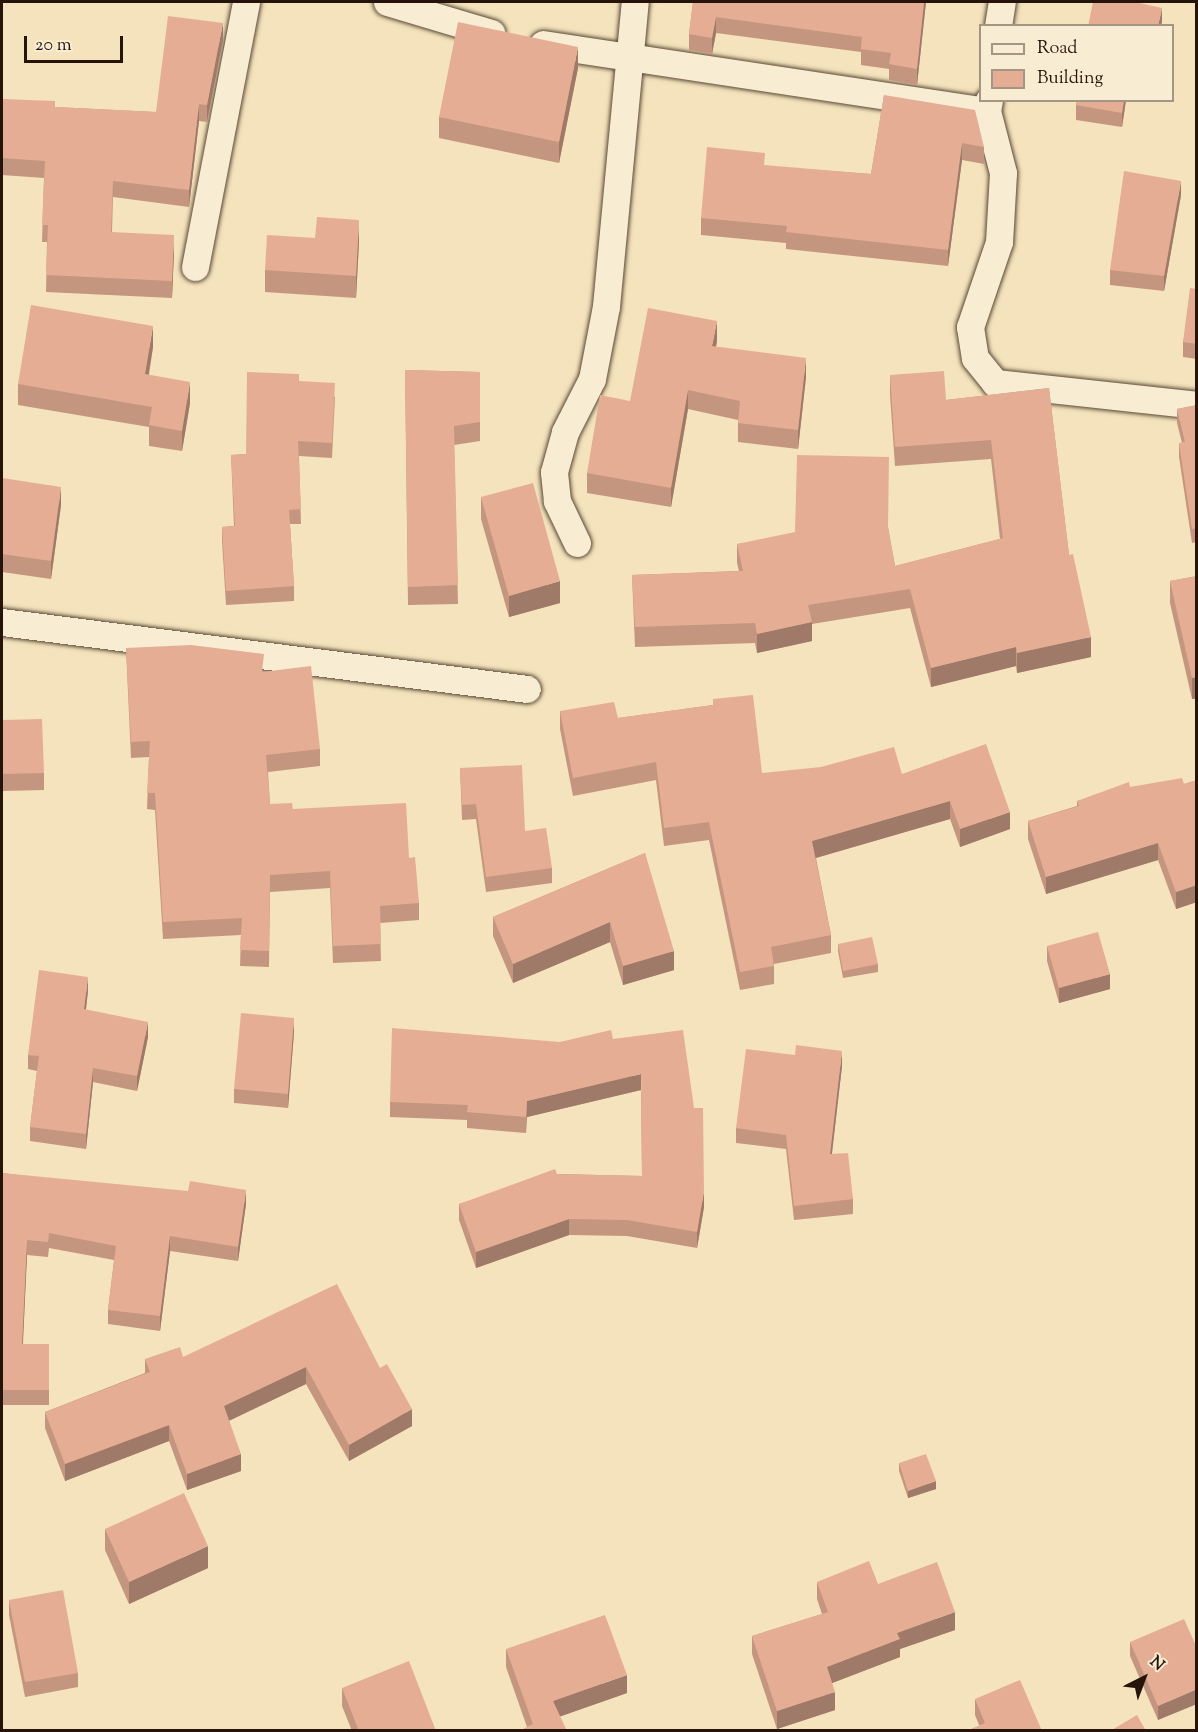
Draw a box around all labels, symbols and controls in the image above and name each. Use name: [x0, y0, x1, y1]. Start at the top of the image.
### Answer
scale bar: [27, 24, 126, 62]
legend: [979, 24, 1174, 102]
text: 20 m: [35, 33, 72, 59]
text: Road: [1037, 36, 1077, 62]
text: Building: [1037, 66, 1103, 92]
north arrow: [1114, 1648, 1174, 1708]
text: N: [1144, 1651, 1169, 1677]

